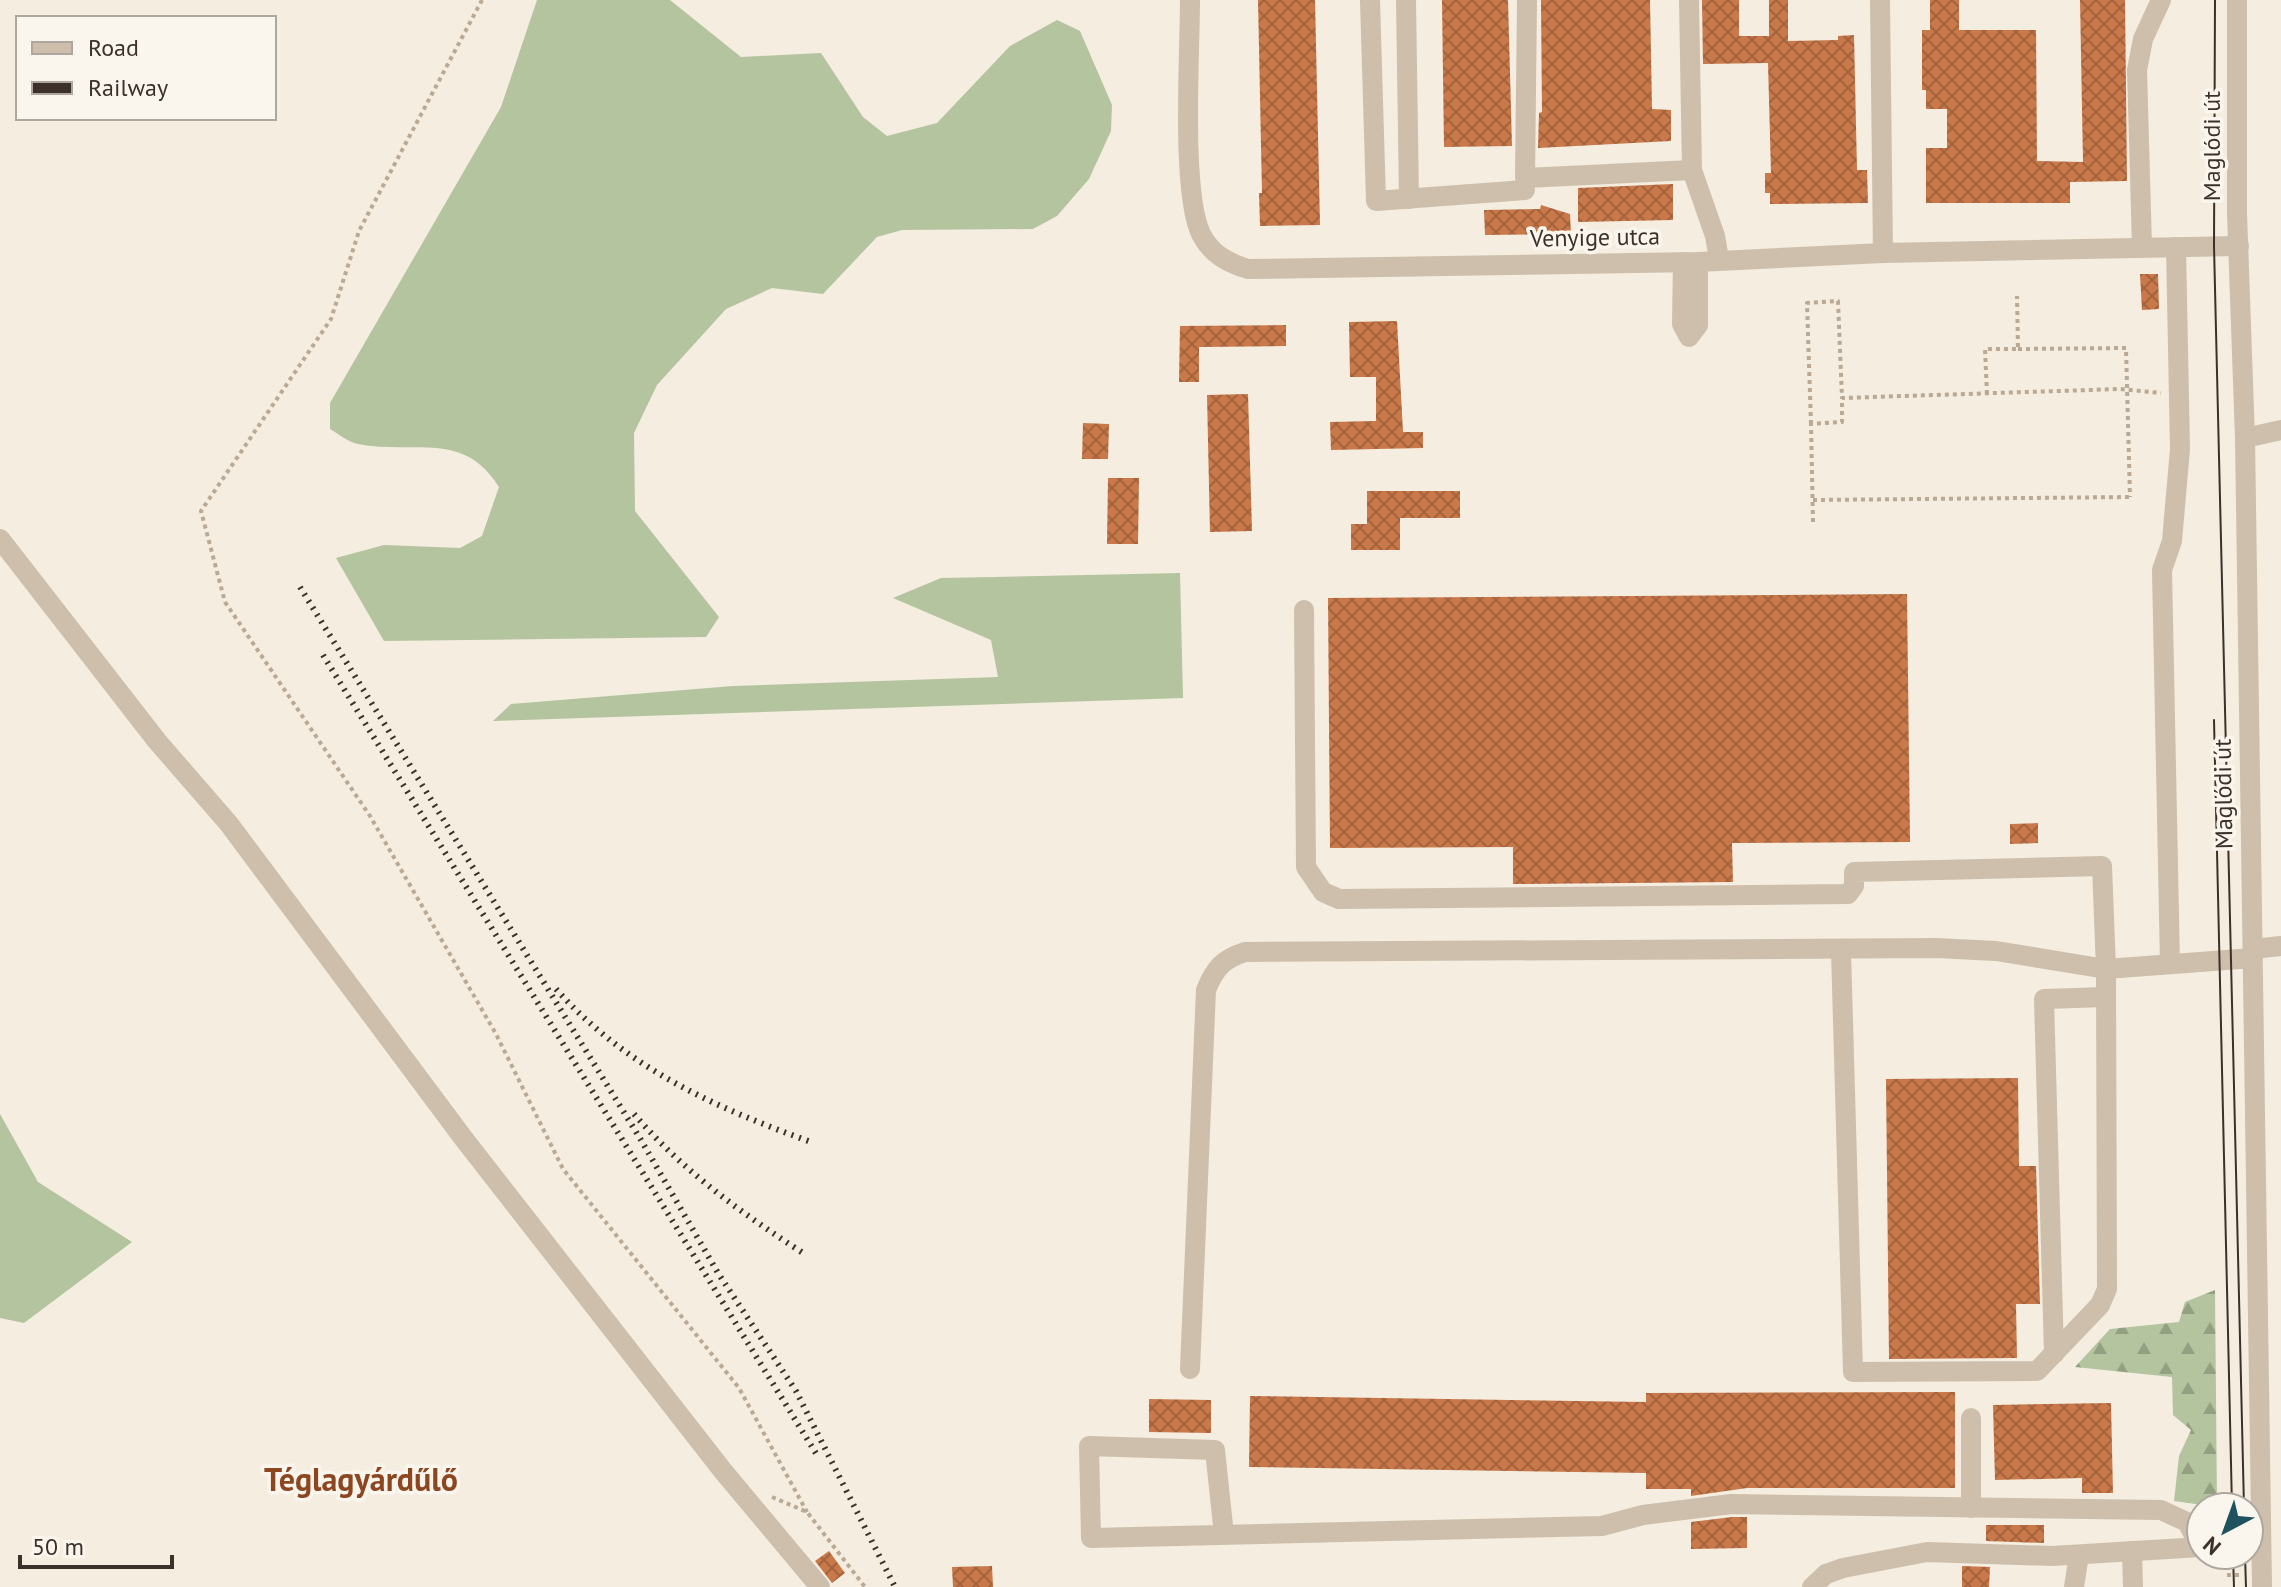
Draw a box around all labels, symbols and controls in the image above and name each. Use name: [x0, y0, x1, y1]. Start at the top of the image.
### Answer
legend: [16, 16, 276, 120]
text: Road: [88, 32, 139, 63]
text: Railway: [88, 72, 168, 103]
street label: Maglódi út: [2196, 91, 2227, 201]
street label: Venyige utca: [1529, 220, 1660, 254]
street label: Maglódi út: [2207, 738, 2239, 850]
district label: Téglagyárdűlő: [264, 1458, 458, 1500]
north arrow: [2185, 1491, 2265, 1571]
scale bar: [20, 1519, 172, 1569]
text: 50 m: [32, 1531, 84, 1562]
text: N: [2197, 1531, 2227, 1561]

